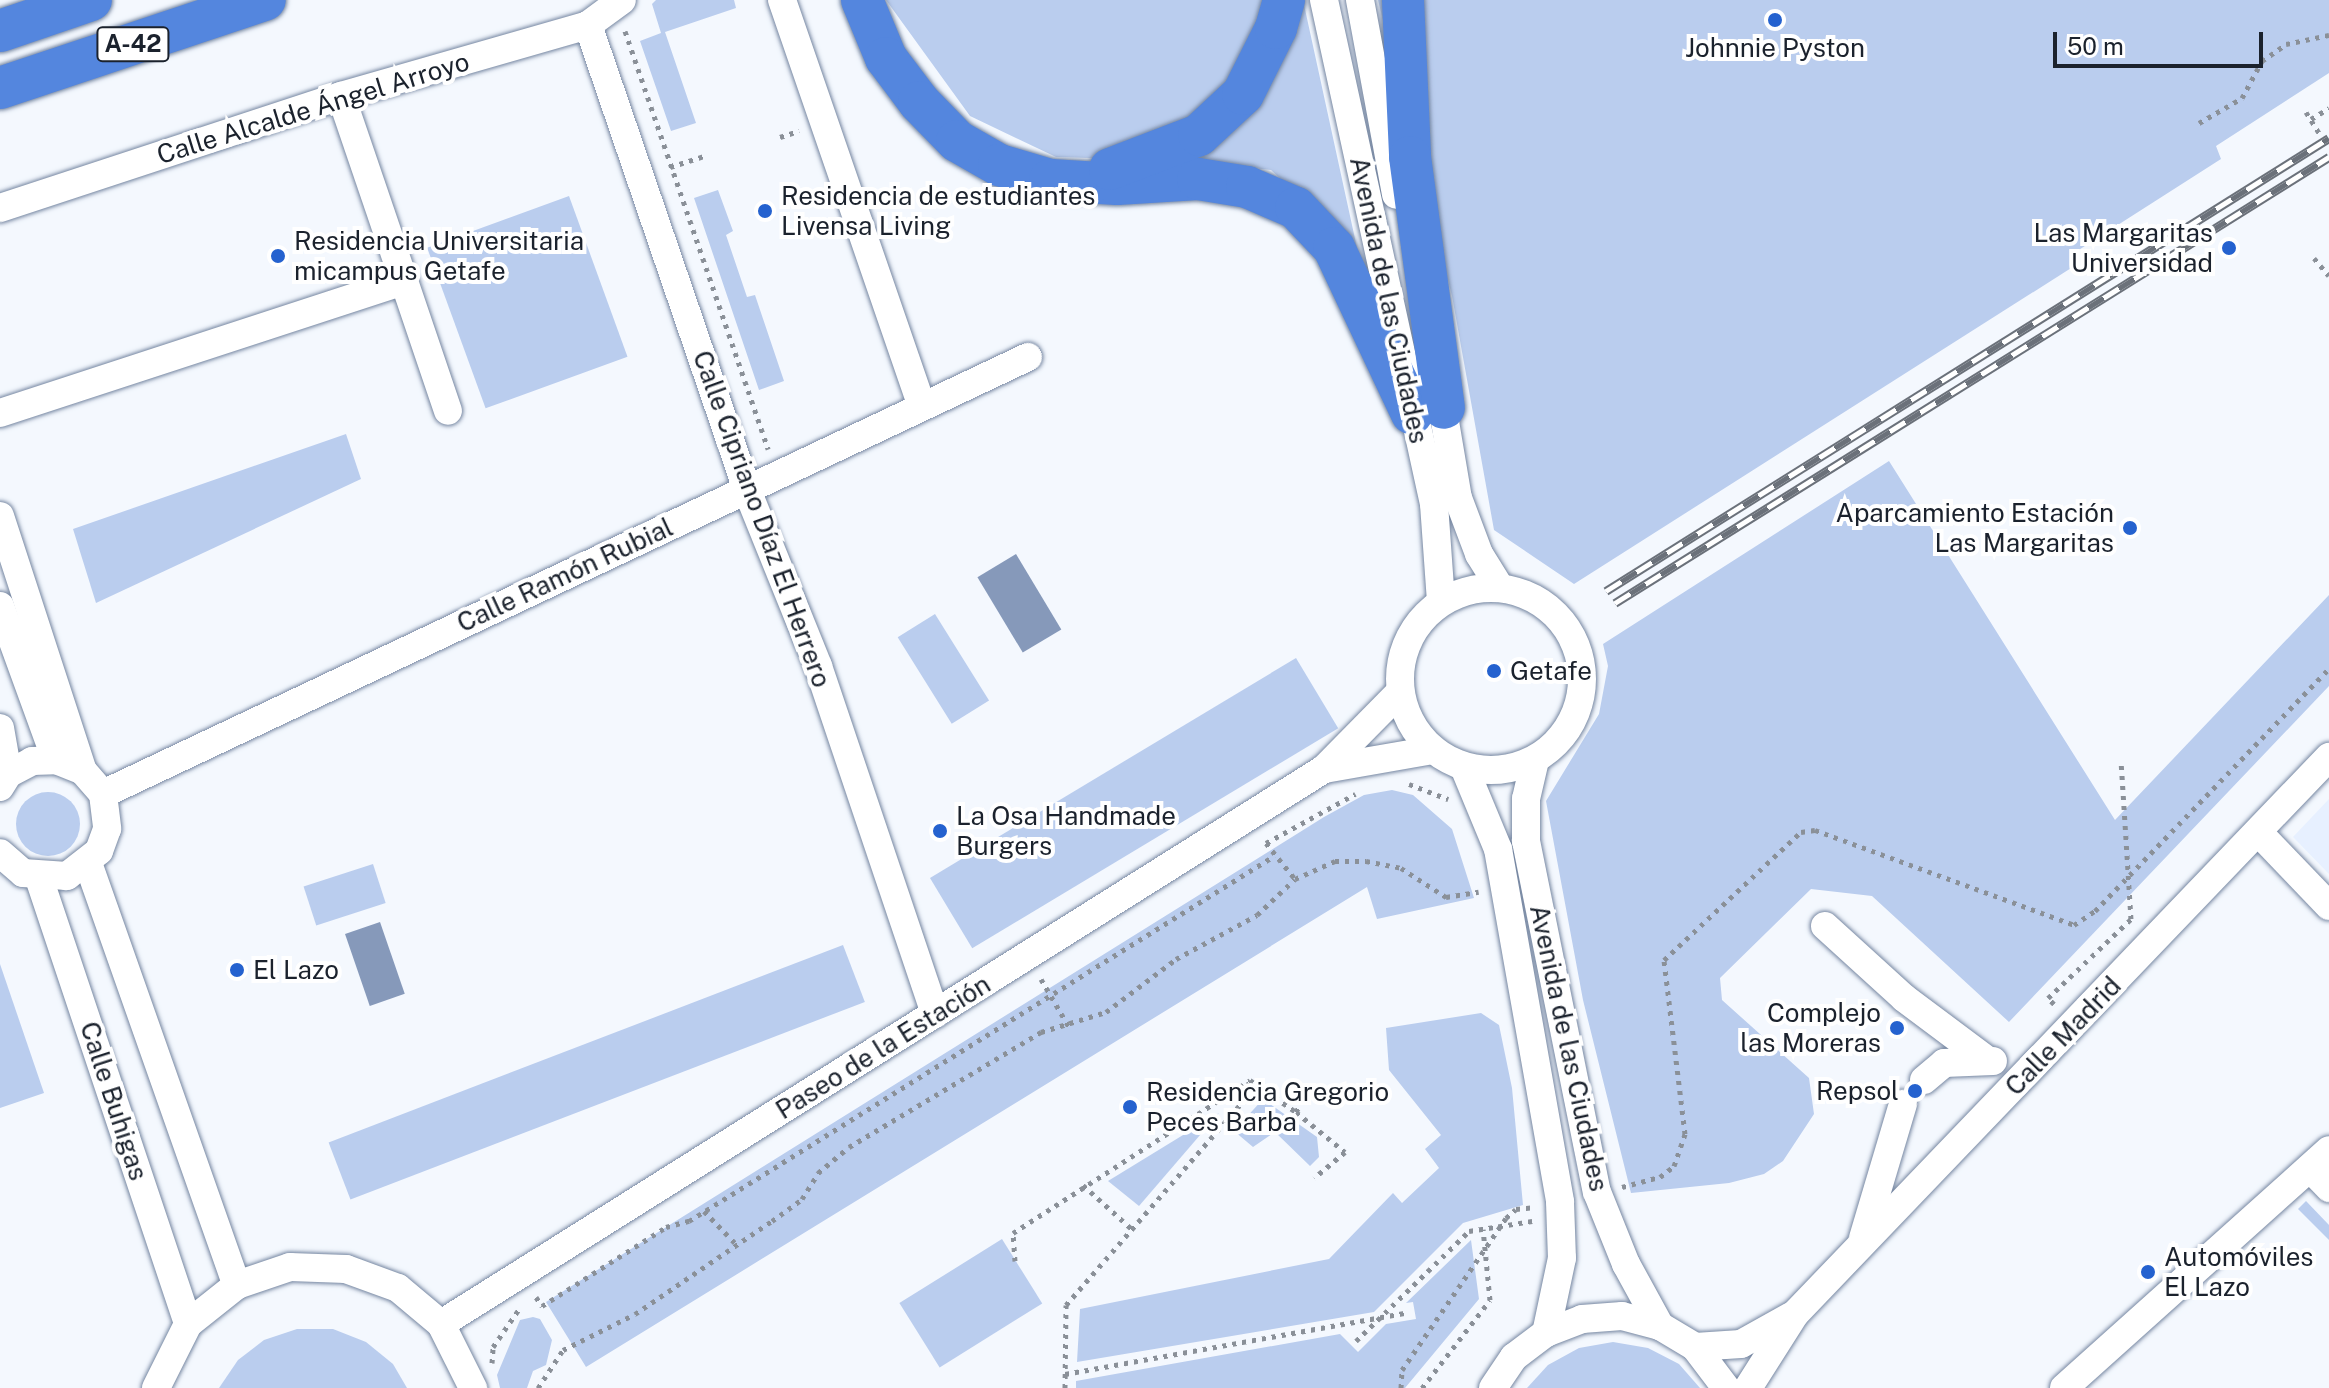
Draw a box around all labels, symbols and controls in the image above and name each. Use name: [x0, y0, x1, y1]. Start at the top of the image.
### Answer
marker: Johnnie Pyston: [1766, 11, 1784, 29]
scale bar: [2057, 16, 2267, 66]
road number: A-42: [95, 24, 171, 64]
place label: Johnnie Pyston: [1685, 32, 1865, 64]
text: 50 m: [2067, 32, 2124, 60]
street label: Calle Alcalde Ángel Arroyo: [153, 46, 473, 170]
street label: Avenida de las Ciudades: [1343, 154, 1435, 446]
place label: Residencia de estudiantes Livensa Living: [781, 180, 1096, 242]
marker: Residencia de estudiantes Livensa Living: [756, 202, 774, 220]
place label: Las Margaritas Universidad: [2033, 217, 2213, 278]
place label: Residencia Universitaria micampus Getafe: [294, 225, 584, 286]
marker: Las Margaritas Universidad: [2220, 239, 2238, 257]
marker: Residencia Universitaria micampus Getafe: [269, 247, 287, 265]
street label: Calle Cipriano Díaz El Herrero: [686, 346, 838, 692]
place label: Aparcamiento Estación Las Margaritas: [1835, 497, 2114, 558]
street label: Calle Ramón Rubial: [452, 511, 678, 639]
marker: Aparcamiento Estación Las Margaritas: [2121, 519, 2139, 537]
place label: Getafe: [1510, 655, 1592, 687]
marker: Getafe: [1485, 662, 1503, 680]
place label: La Osa Handmade Burgers: [956, 800, 1176, 862]
marker: La Osa Handmade Burgers: [931, 822, 949, 840]
street label: Avenida de las Ciudades: [1523, 902, 1615, 1194]
place label: El Lazo: [253, 954, 339, 986]
marker: El Lazo: [228, 961, 246, 979]
street label: Paseo de la Estación: [770, 968, 996, 1126]
street label: Calle Madrid: [1999, 970, 2127, 1102]
place label: Complejo las Moreras: [1740, 997, 1881, 1058]
street label: Calle Buhigas: [74, 1018, 154, 1184]
marker: Complejo las Moreras: [1888, 1019, 1906, 1037]
place label: Repsol: [1816, 1075, 1899, 1107]
place label: Residencia Gregorio Peces Barba: [1146, 1076, 1389, 1138]
marker: Repsol: [1906, 1082, 1924, 1100]
marker: Residencia Gregorio Peces Barba: [1121, 1098, 1139, 1116]
place label: Automóviles El Lazo: [2164, 1241, 2313, 1302]
marker: Automóviles El Lazo: [2139, 1263, 2157, 1281]

